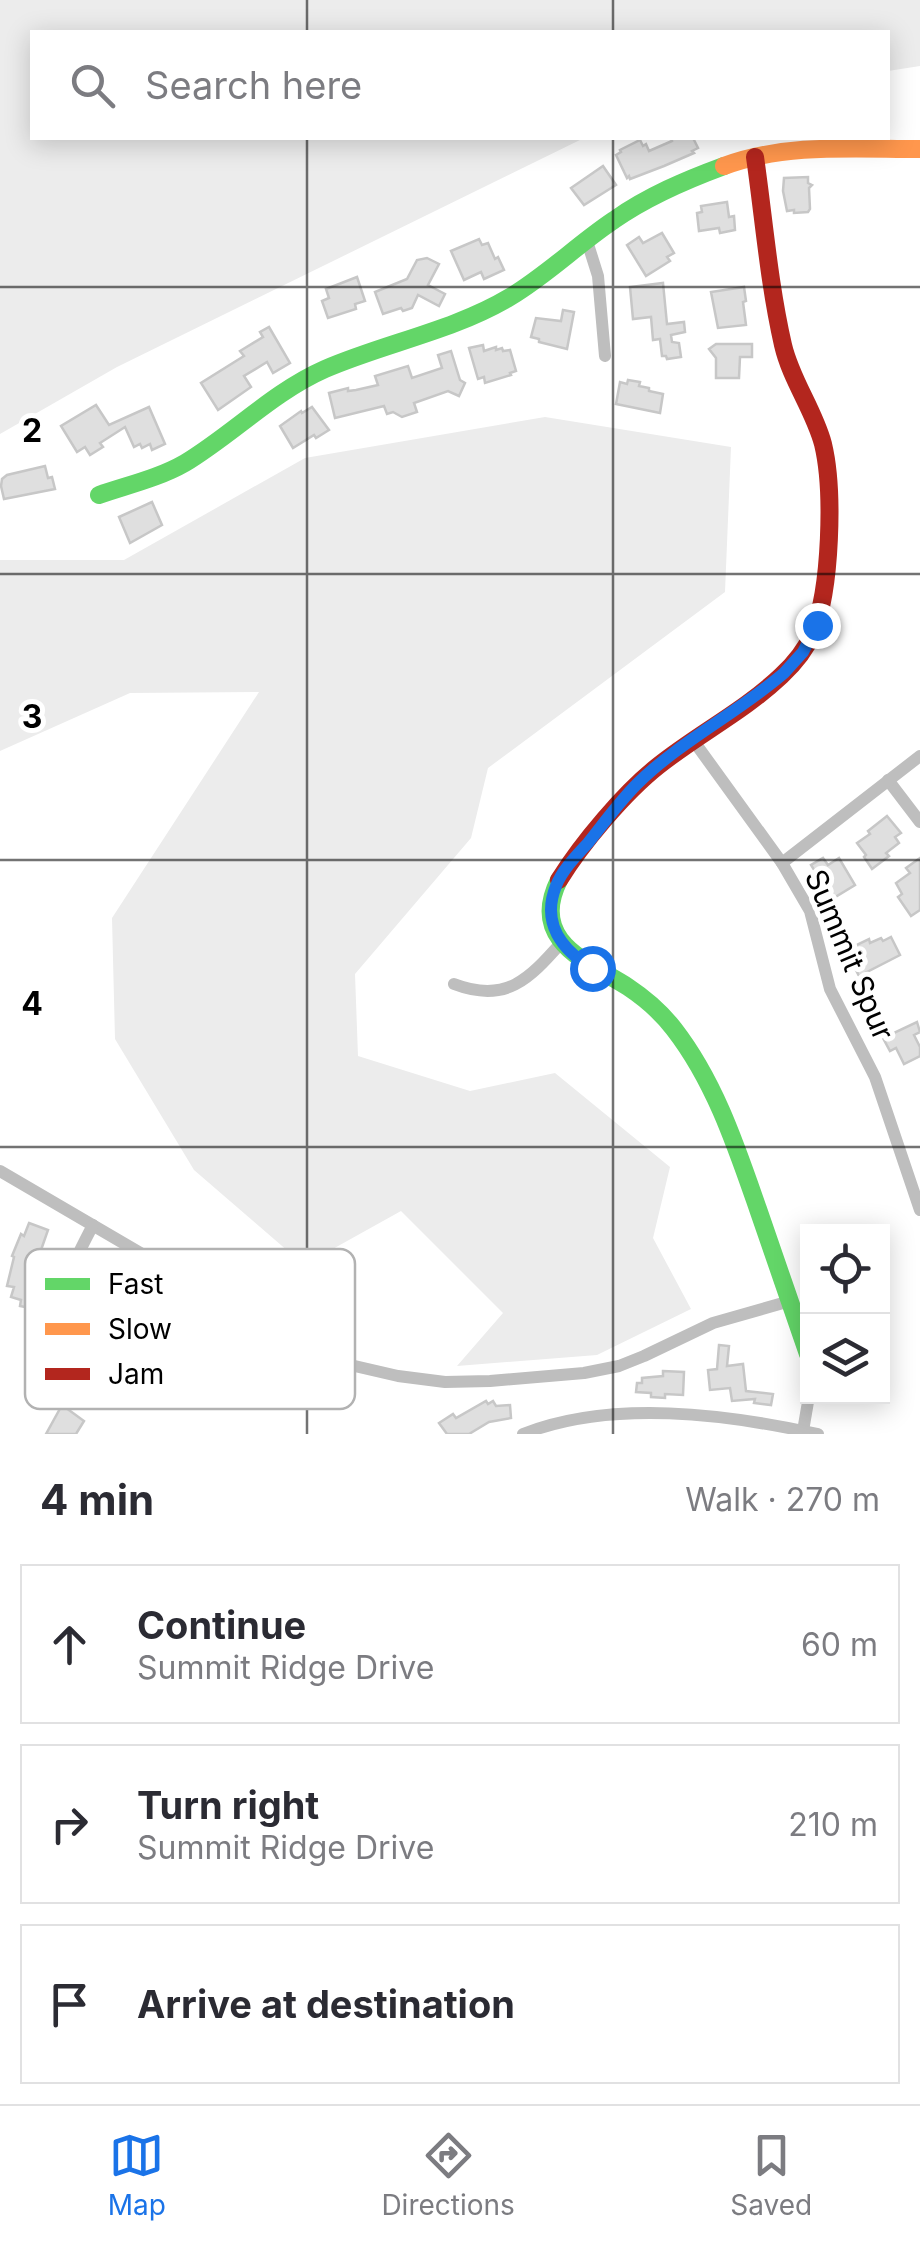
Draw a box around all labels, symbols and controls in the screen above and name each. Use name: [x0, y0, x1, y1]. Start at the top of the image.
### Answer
search box: [30, 30, 890, 140]
icon: search: [65, 58, 120, 113]
text: Search here: [145, 62, 362, 108]
text: 2: [22, 411, 42, 450]
route end: [795, 603, 841, 649]
text: 3: [22, 697, 42, 736]
street label: Summit Spur: [798, 864, 902, 1045]
route start: [570, 946, 616, 992]
text: 4: [21, 984, 43, 1023]
map controls: [800, 1224, 890, 1404]
button: locate: [800, 1224, 890, 1314]
legend: [25, 1249, 355, 1409]
text: Fast: [108, 1267, 164, 1301]
text: Slow: [108, 1312, 172, 1346]
button: layers: [800, 1314, 890, 1404]
text: Jam: [108, 1357, 164, 1391]
text: 4 min: [40, 1474, 154, 1525]
text: Walk · 270 m: [685, 1480, 880, 1519]
text: Continue: [137, 1602, 306, 1648]
icon: ahead: [42, 1617, 97, 1672]
text: 60 m: [801, 1625, 878, 1664]
text: Summit Ridge Drive: [137, 1648, 434, 1687]
text: Turn right: [137, 1782, 319, 1828]
icon: right: [42, 1797, 97, 1852]
text: 210 m: [788, 1805, 878, 1844]
text: Summit Ridge Drive: [137, 1828, 434, 1867]
icon: arrive: [42, 1977, 97, 2032]
text: Arrive at destination: [137, 1981, 515, 2027]
tab: Map: [108, 2128, 166, 2222]
tab: Directions: [381, 2128, 515, 2222]
tab: Saved: [730, 2128, 812, 2222]

